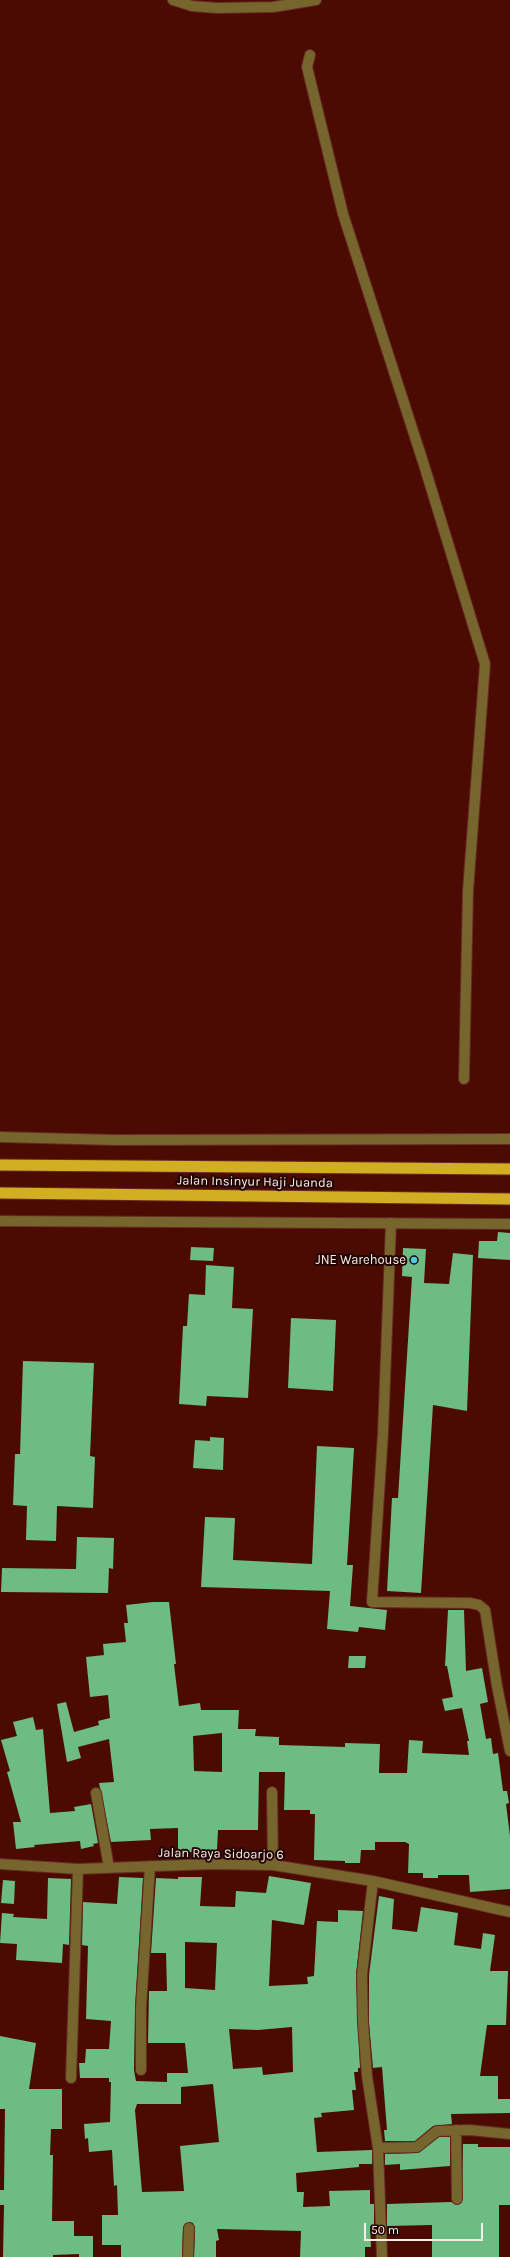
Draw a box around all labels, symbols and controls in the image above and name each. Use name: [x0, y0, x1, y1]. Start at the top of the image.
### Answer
street label: Jalan Insinyur Haji Juanda: [177, 1173, 333, 1191]
place label: JNE Warehouse: [315, 1252, 406, 1268]
marker: JNE Warehouse: [409, 1255, 419, 1265]
street label: Jalan Raya Sidoarjo 6: [158, 1845, 284, 1863]
scale bar: [366, 2215, 485, 2241]
text: 50 m: [371, 2223, 399, 2237]

